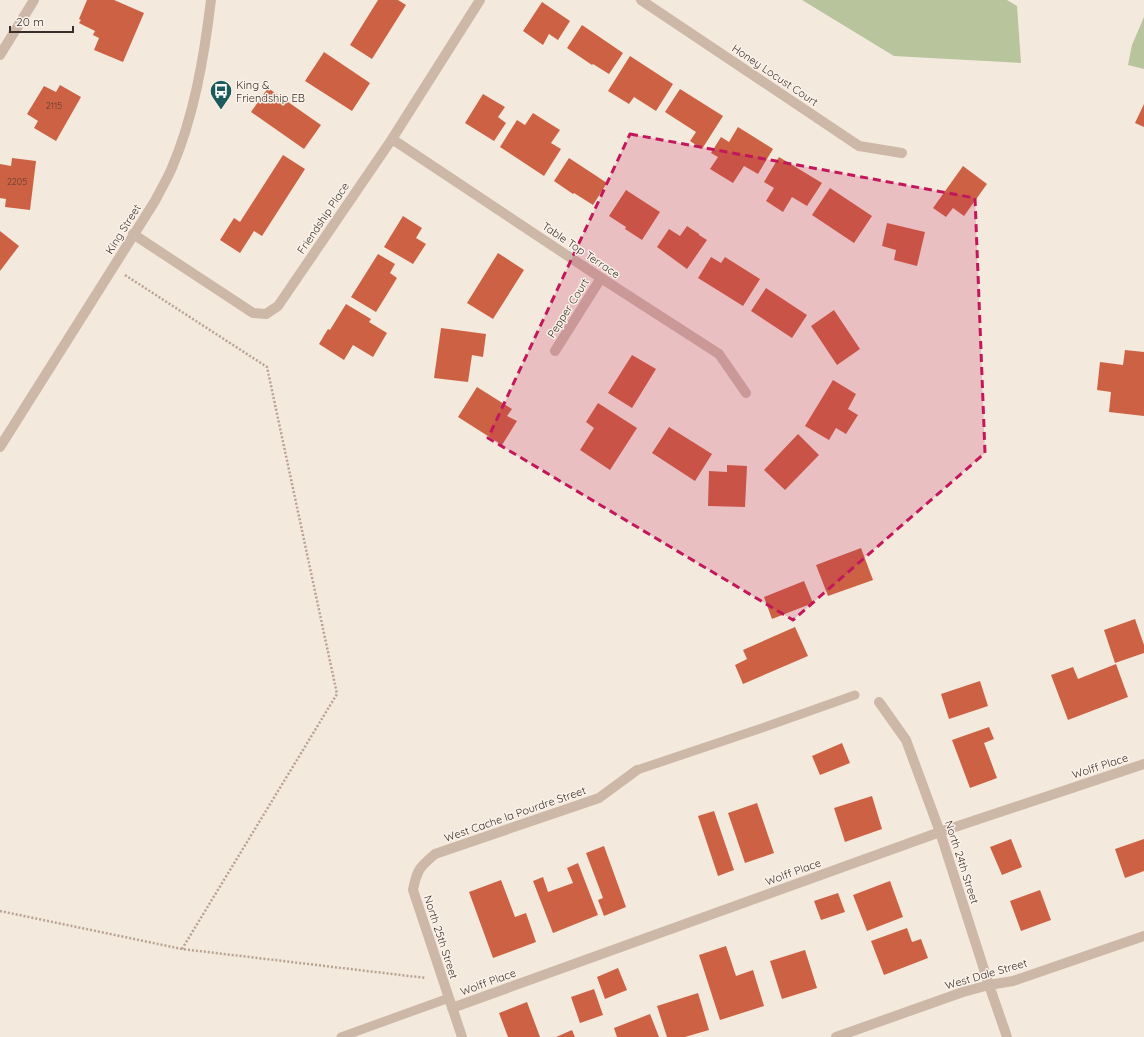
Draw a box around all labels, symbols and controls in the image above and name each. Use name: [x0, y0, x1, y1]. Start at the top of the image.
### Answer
scale bar: [10, 8, 73, 34]
text: 20 m: [16, 14, 44, 29]
street label: Honey Locust Court: [729, 41, 821, 109]
bus stop icon: King & Friendship EB: [208, 78, 234, 111]
place label: King & Friendship EB: [236, 78, 305, 105]
house number: 2115: [46, 100, 62, 111]
house number: 2205: [7, 176, 27, 187]
street label: Friendship Place: [294, 180, 352, 256]
street label: King Street: [102, 201, 144, 256]
street label: Table Top Terrace: [540, 219, 622, 281]
street label: Pepper Court: [544, 275, 592, 340]
street label: Wolff Place: [1070, 750, 1130, 782]
street label: West Cache la Pourdre Street: [442, 783, 588, 845]
street label: North 24th Street: [942, 819, 982, 906]
street label: Wolff Place: [763, 855, 823, 889]
street label: North 25th Street: [421, 893, 461, 981]
street label: West Dale Street: [943, 956, 1029, 992]
street label: Wolff Place: [458, 965, 518, 999]

